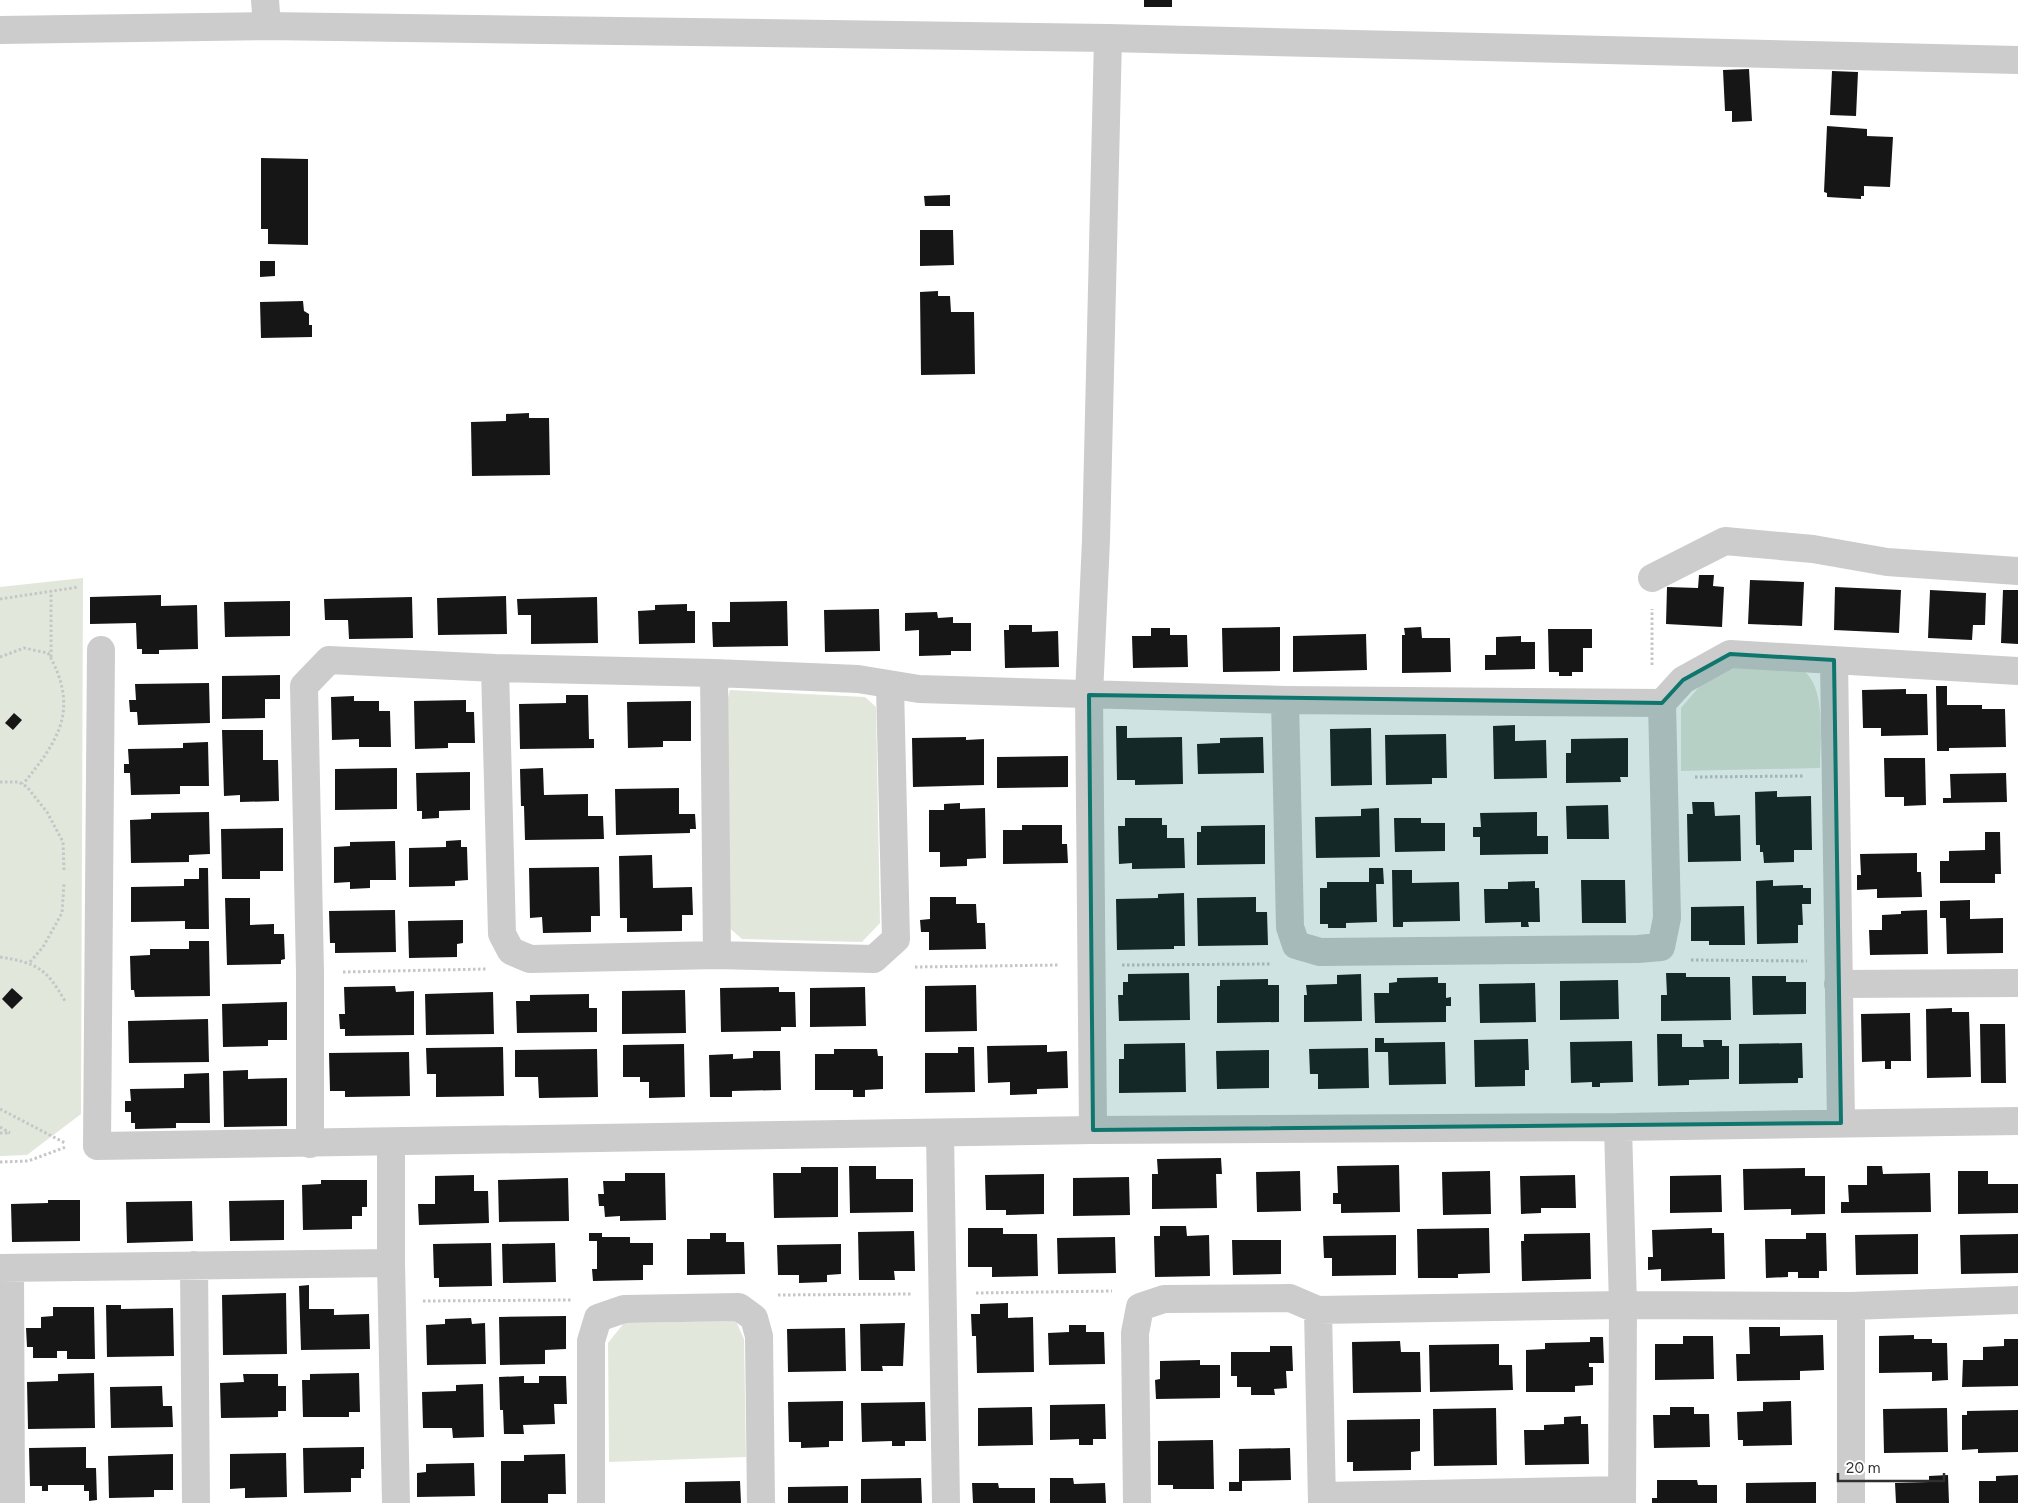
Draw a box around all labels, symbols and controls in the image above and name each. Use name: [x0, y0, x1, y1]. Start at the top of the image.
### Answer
scale bar: [1838, 1450, 1944, 1482]
text: 20 m: [1846, 1459, 1880, 1477]

